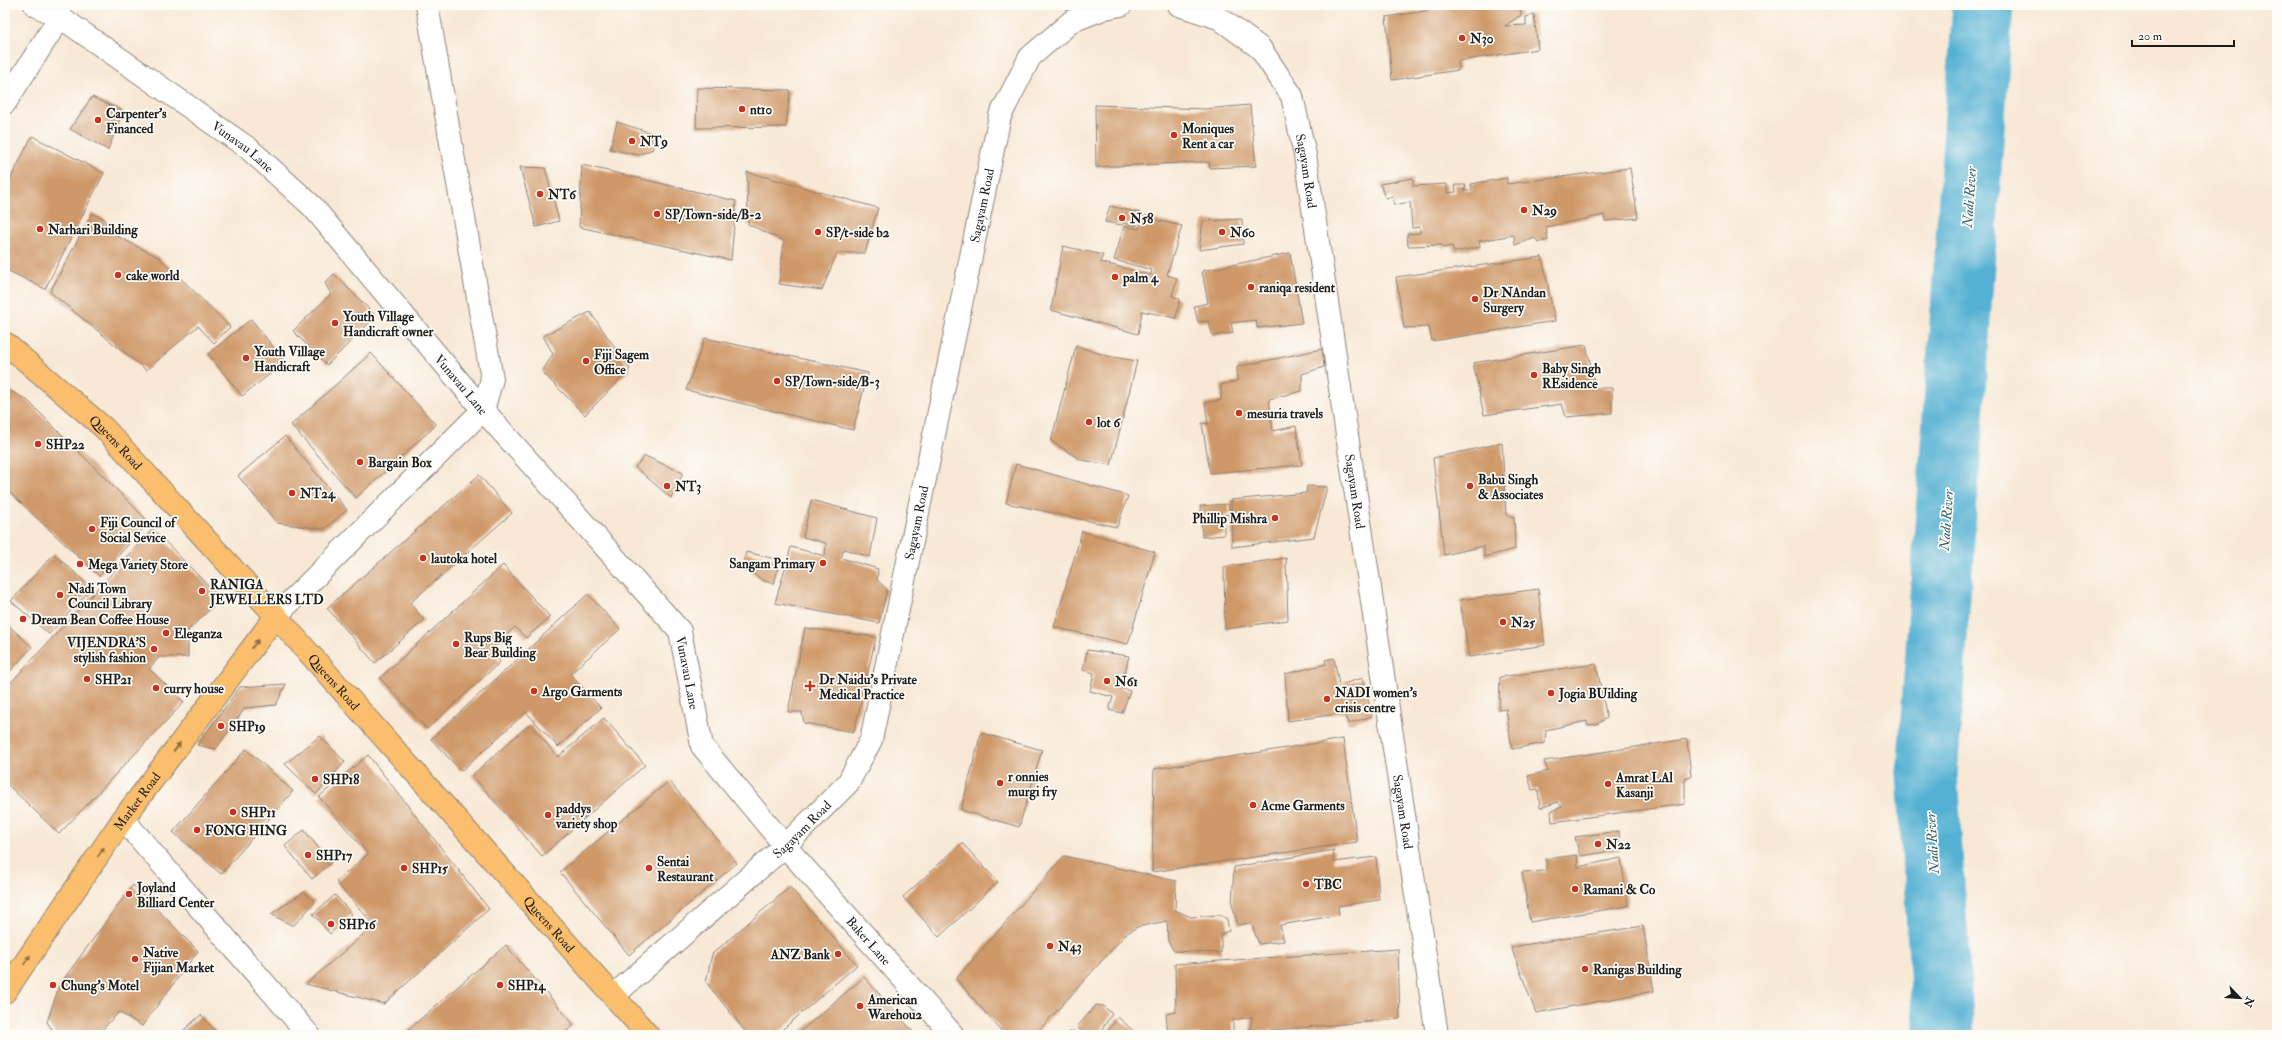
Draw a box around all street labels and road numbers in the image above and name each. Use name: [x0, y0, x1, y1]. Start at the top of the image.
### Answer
street label: Vunavau Lane: [208, 118, 277, 177]
street label: Sagayam Road: [1292, 132, 1320, 210]
street label: Sagayam Road: [967, 167, 998, 244]
street label: Vunavau Lane: [431, 351, 491, 419]
street label: Queens Road: [86, 412, 146, 474]
street label: Sagayam Road: [1341, 453, 1368, 530]
street label: Sagayam Road: [901, 484, 932, 561]
street label: Vunavau Lane: [672, 635, 702, 711]
street label: Queens Road: [304, 651, 363, 714]
street label: Market Road: [111, 769, 165, 834]
street label: Sagayam Road: [1389, 773, 1416, 851]
street label: Sagayam Road: [770, 797, 835, 862]
street label: Queens Road: [519, 893, 578, 956]
street label: Baker Lane: [842, 913, 895, 969]

